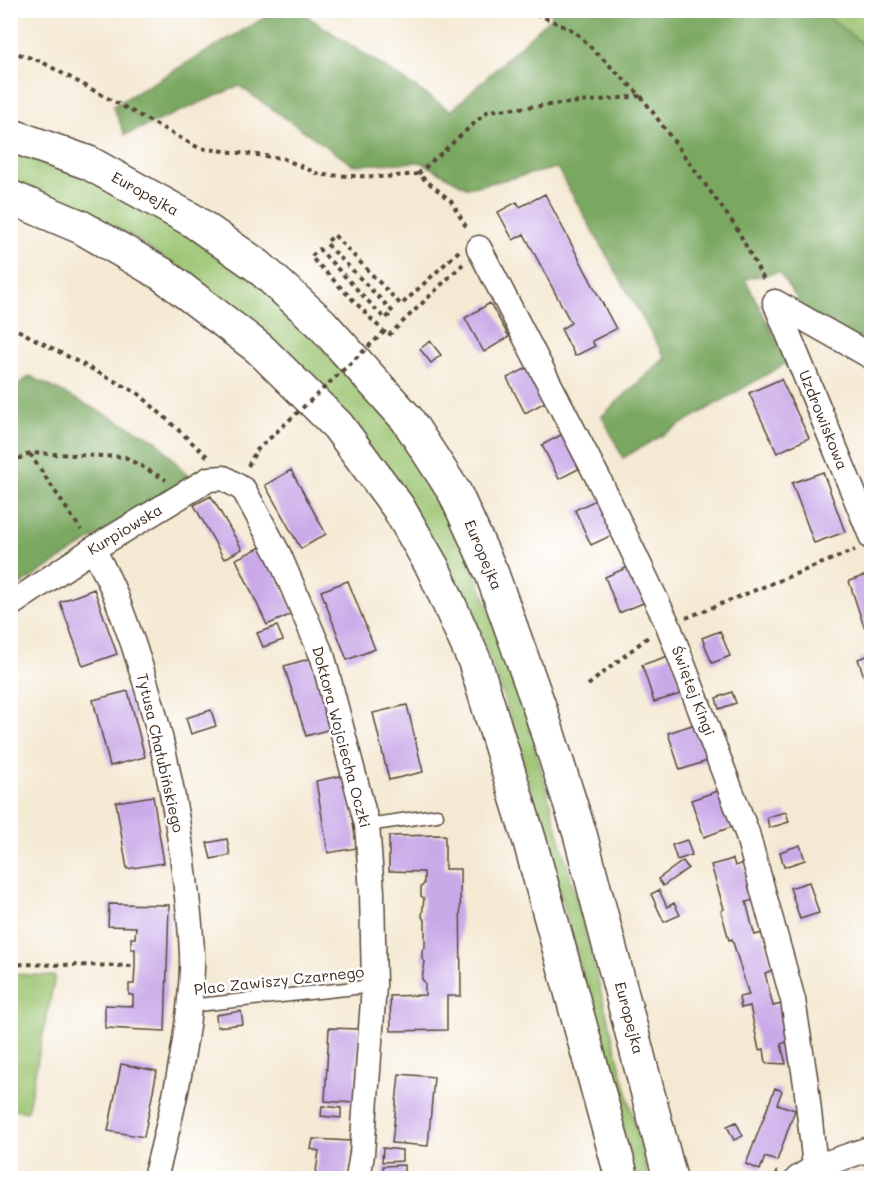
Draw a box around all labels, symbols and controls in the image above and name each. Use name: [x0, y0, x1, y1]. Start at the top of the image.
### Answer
street label: Europejka: [108, 166, 183, 220]
street label: Uzdrowiskowa: [795, 367, 853, 472]
street label: Kurpiowska: [83, 499, 166, 559]
street label: Europejka: [460, 517, 508, 593]
street label: Świętej Kingi: [668, 643, 720, 739]
street label: Doktora Wojciecha Oczki: [308, 644, 376, 830]
street label: Tytusa Chałubińskiego: [133, 671, 189, 835]
street label: Plac Zawiszy Czarnego: [193, 961, 365, 999]
street label: Europejka: [611, 979, 649, 1056]

